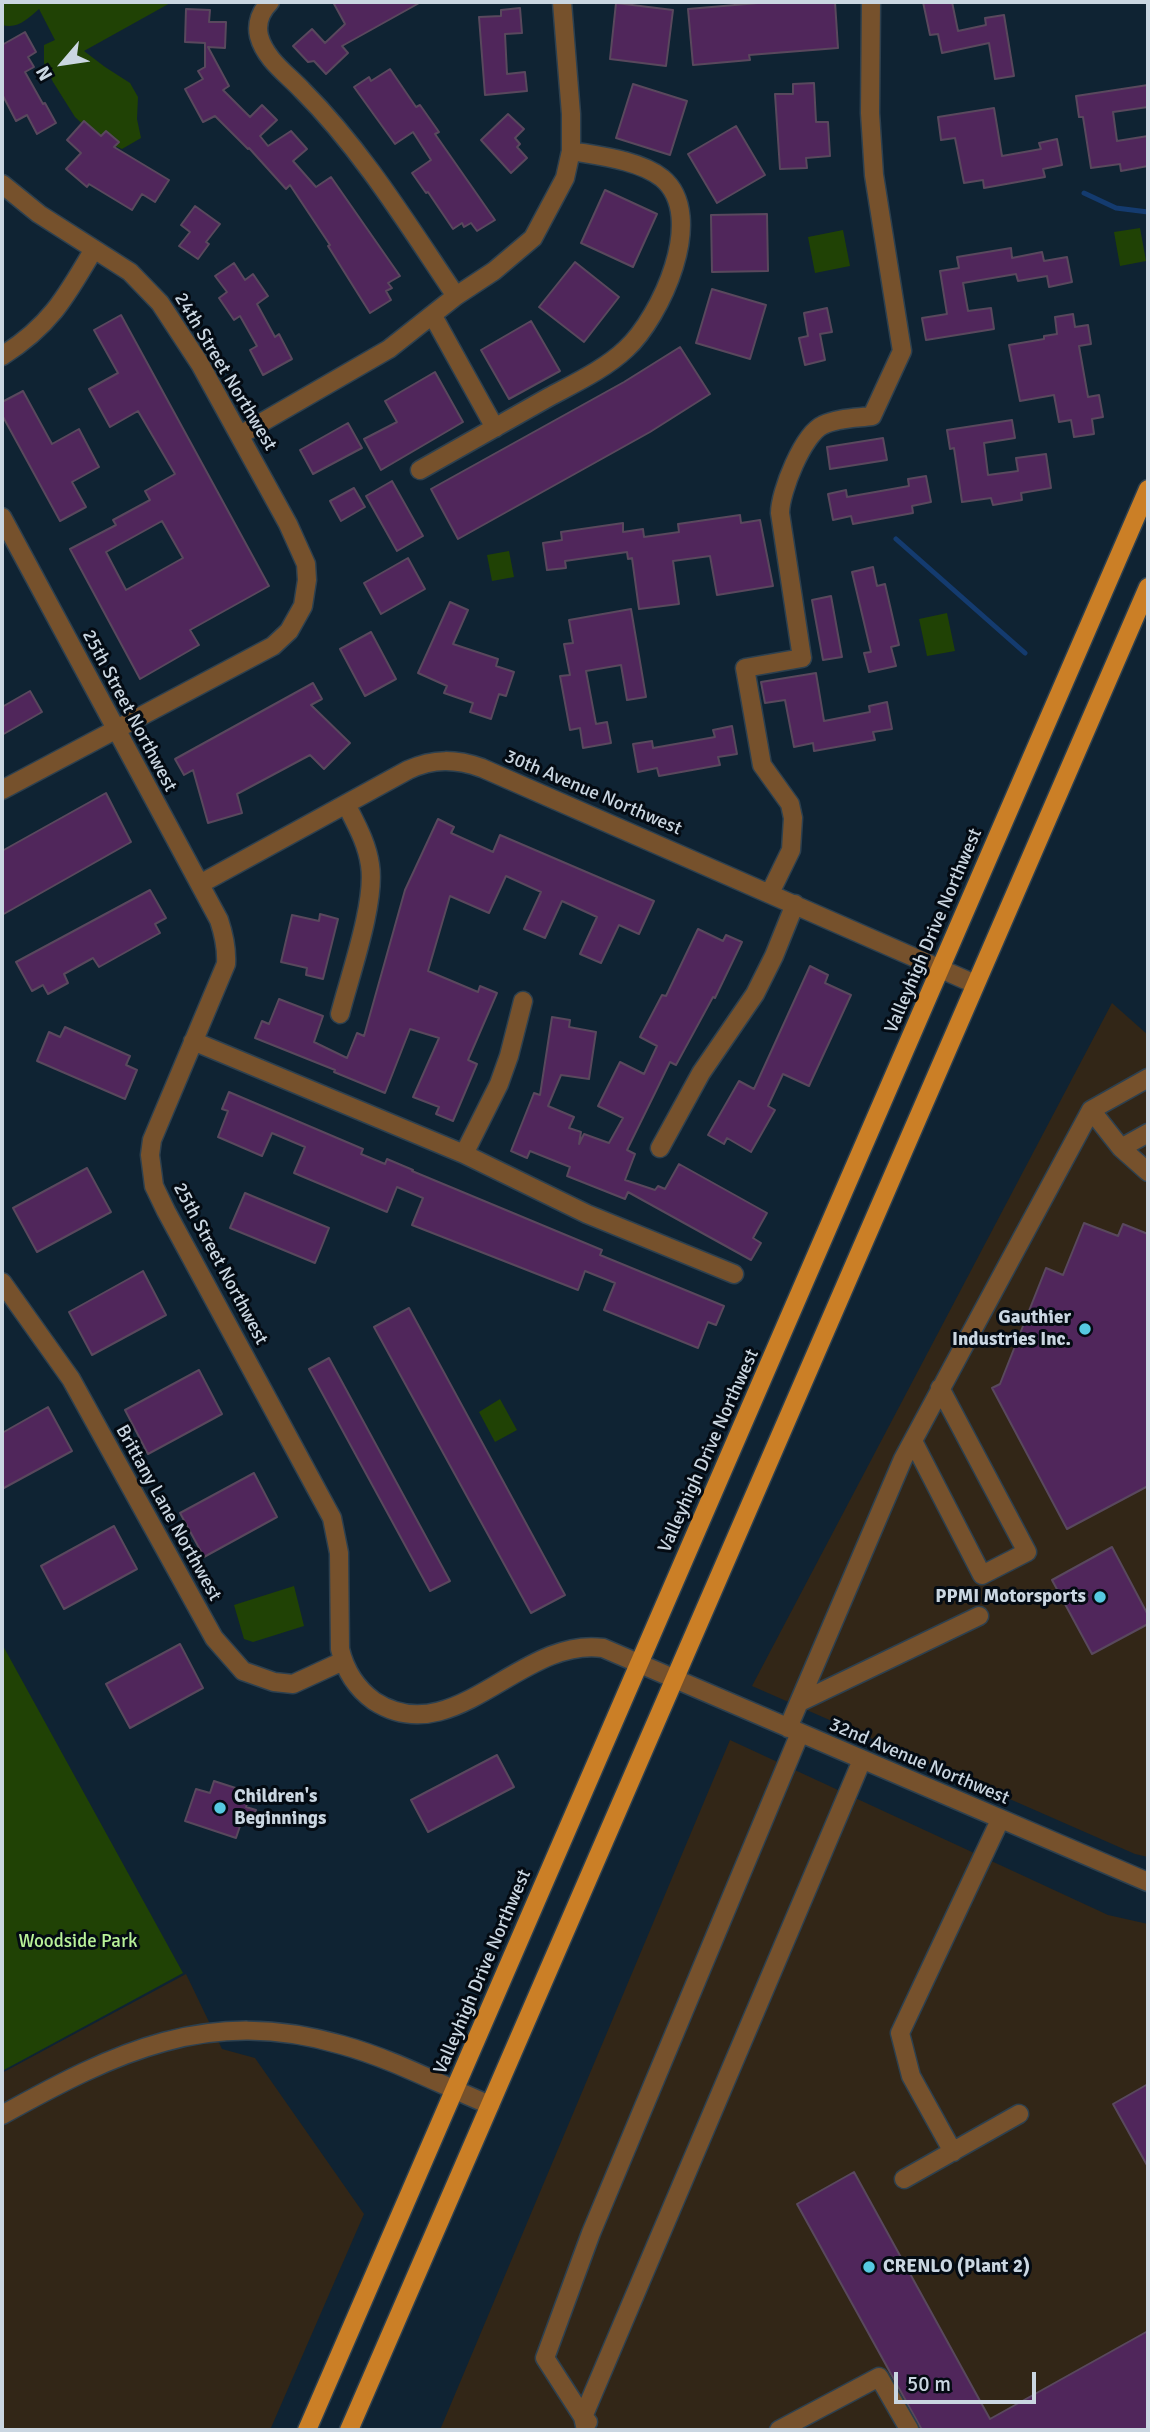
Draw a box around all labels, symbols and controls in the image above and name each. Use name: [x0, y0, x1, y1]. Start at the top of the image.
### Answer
north arrow: [28, 28, 98, 98]
text: N: [31, 62, 58, 85]
street label: 24th Street Northwest: [169, 289, 281, 455]
street label: 25th Street Northwest: [77, 626, 181, 796]
street label: 30th Avenue Northwest: [501, 745, 685, 841]
street label: Valleyhigh Drive Northwest: [880, 825, 988, 1037]
street label: 25th Street Northwest: [168, 1179, 272, 1349]
place label: Gauthier Industries Inc.: [952, 1307, 1071, 1351]
marker: Gauthier Industries Inc.: [1077, 1321, 1093, 1337]
street label: Valleyhigh Drive Northwest: [654, 1346, 764, 1556]
street label: Brittany Lane Northwest: [110, 1421, 226, 1605]
place label: PPMI Motorsports: [935, 1586, 1086, 1608]
marker: PPMI Motorsports: [1092, 1589, 1108, 1605]
street label: 32nd Avenue Northwest: [825, 1714, 1013, 1810]
place label: Children's Beginnings: [234, 1786, 326, 1830]
marker: Children's Beginnings: [212, 1800, 228, 1816]
street label: Valleyhigh Drive Northwest: [429, 1866, 537, 2078]
park label: Woodside Park: [18, 1931, 138, 1953]
place label: CRENLO (Plant 2): [883, 2256, 1030, 2278]
marker: CRENLO (Plant 2): [861, 2259, 877, 2275]
scale bar: [898, 2358, 1040, 2402]
text: 50 m: [907, 2371, 951, 2397]

